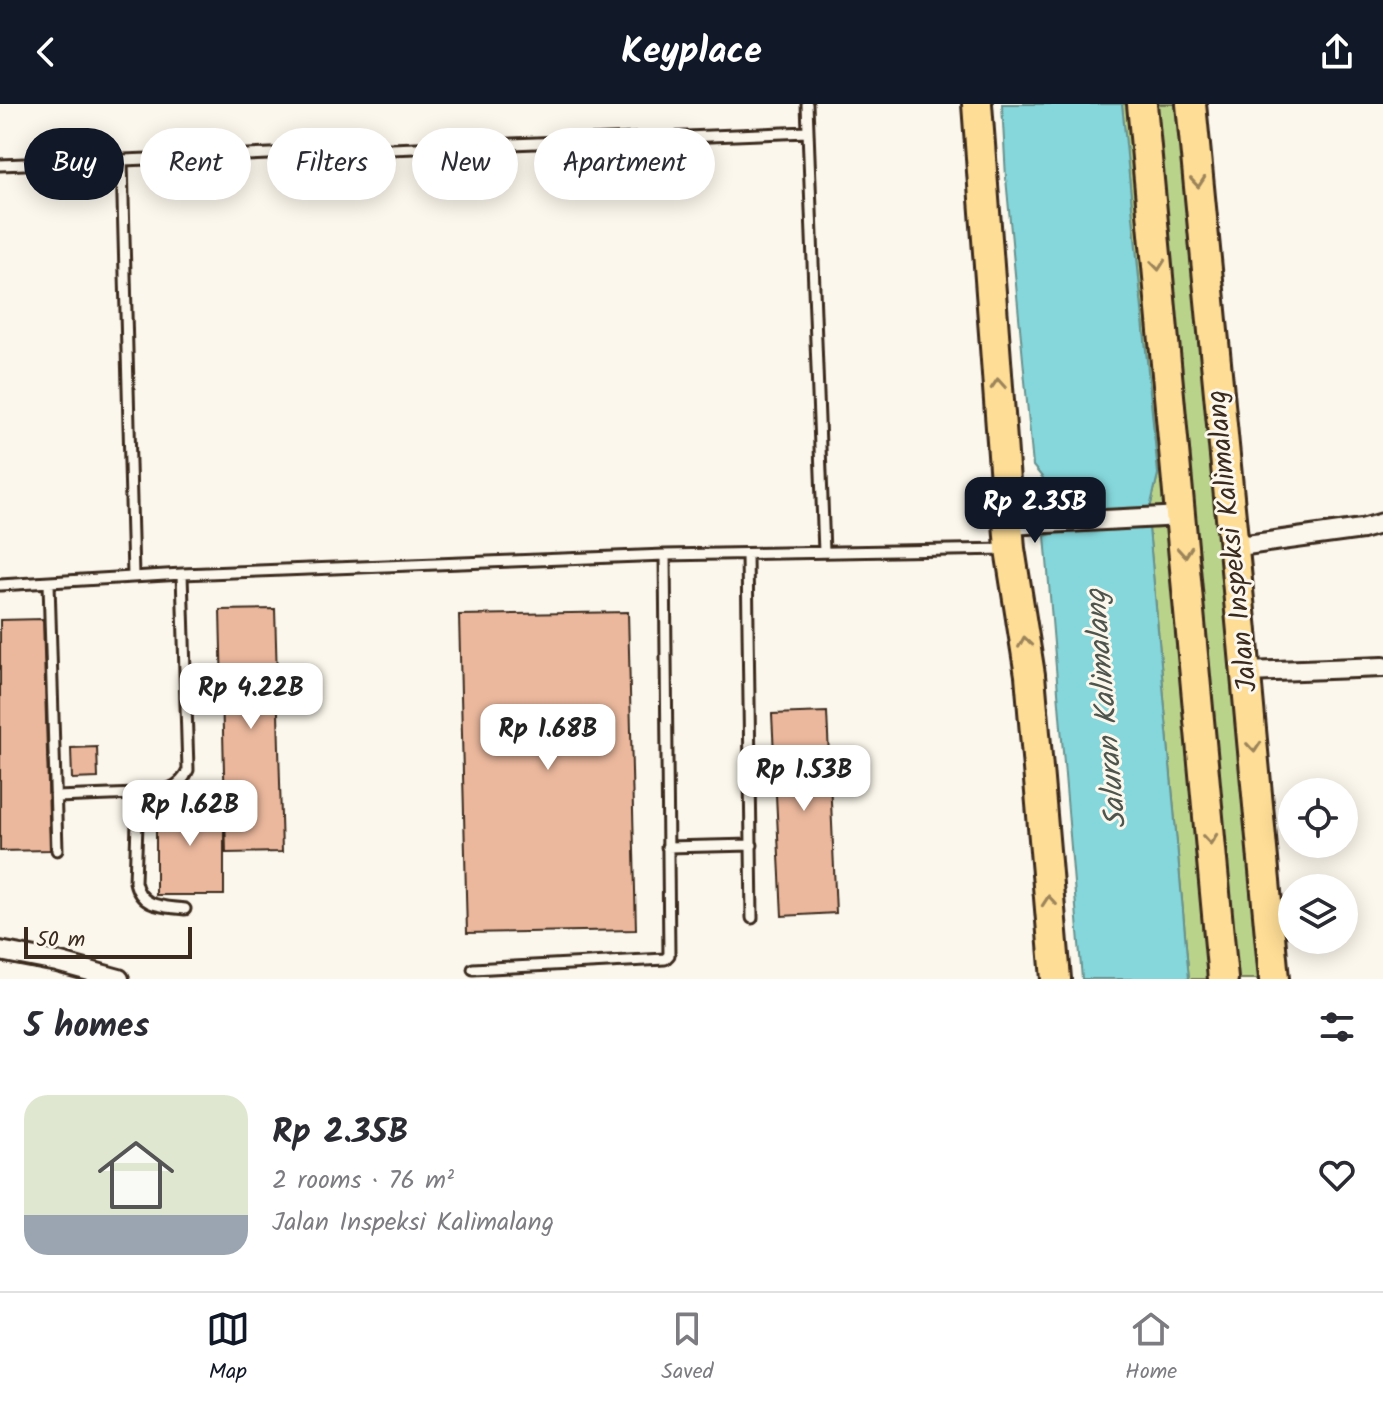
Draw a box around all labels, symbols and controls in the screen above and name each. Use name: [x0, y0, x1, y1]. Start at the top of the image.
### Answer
text: Keyplace: [621, 24, 762, 81]
icon: back: [24, 30, 68, 74]
icon: share: [1315, 30, 1359, 74]
chip: Buy: [24, 128, 124, 200]
chip: Rent: [140, 128, 251, 200]
chip: Filters: [267, 128, 396, 200]
chip: New: [412, 128, 518, 200]
chip: Apartment: [534, 128, 715, 200]
one-way arrow: [1189, 176, 1206, 189]
one-way arrow: [1149, 259, 1166, 272]
one-way arrow: [990, 377, 1007, 390]
street label: Jalan Inspeksi Kalimalang: [1195, 388, 1271, 694]
pin: Rp 2.35B: [952, 477, 1118, 545]
text: Rp 2.35B: [983, 482, 1087, 524]
one-way arrow: [1176, 546, 1193, 559]
water label: Saluran Kalimalang: [1072, 586, 1141, 830]
one-way arrow: [1017, 636, 1034, 649]
pin: Rp 4.22B: [168, 663, 334, 731]
text: Rp 4.22B: [198, 668, 304, 710]
pin: Rp 1.68B: [465, 704, 631, 772]
text: Rp 1.68B: [498, 709, 598, 751]
one-way arrow: [1245, 741, 1262, 754]
pin: Rp 1.53B: [721, 745, 887, 813]
text: Rp 1.53B: [755, 750, 853, 792]
map controls: [1278, 778, 1358, 954]
button: locate: [1278, 778, 1358, 858]
pin: Rp 1.62B: [107, 780, 273, 848]
text: Rp 1.62B: [140, 785, 240, 827]
one-way arrow: [1202, 833, 1219, 846]
button: layers: [1278, 874, 1358, 954]
one-way arrow: [1041, 894, 1058, 907]
scale bar: [24, 923, 192, 959]
text: 50 m: [36, 923, 85, 958]
text: 5 homes: [24, 1000, 149, 1054]
icon: filters: [1315, 1005, 1359, 1049]
text: Rp 2.35B: [272, 1106, 409, 1160]
icon: home: [88, 1127, 184, 1223]
icon: heart: [1315, 1153, 1359, 1197]
text: 2 rooms · 76 m²: [272, 1160, 454, 1202]
text: Jalan Inspeksi Kalimalang: [272, 1202, 554, 1244]
tab: Map: [206, 1307, 250, 1390]
tab: Saved: [661, 1307, 714, 1390]
tab: Home: [1125, 1307, 1177, 1390]

